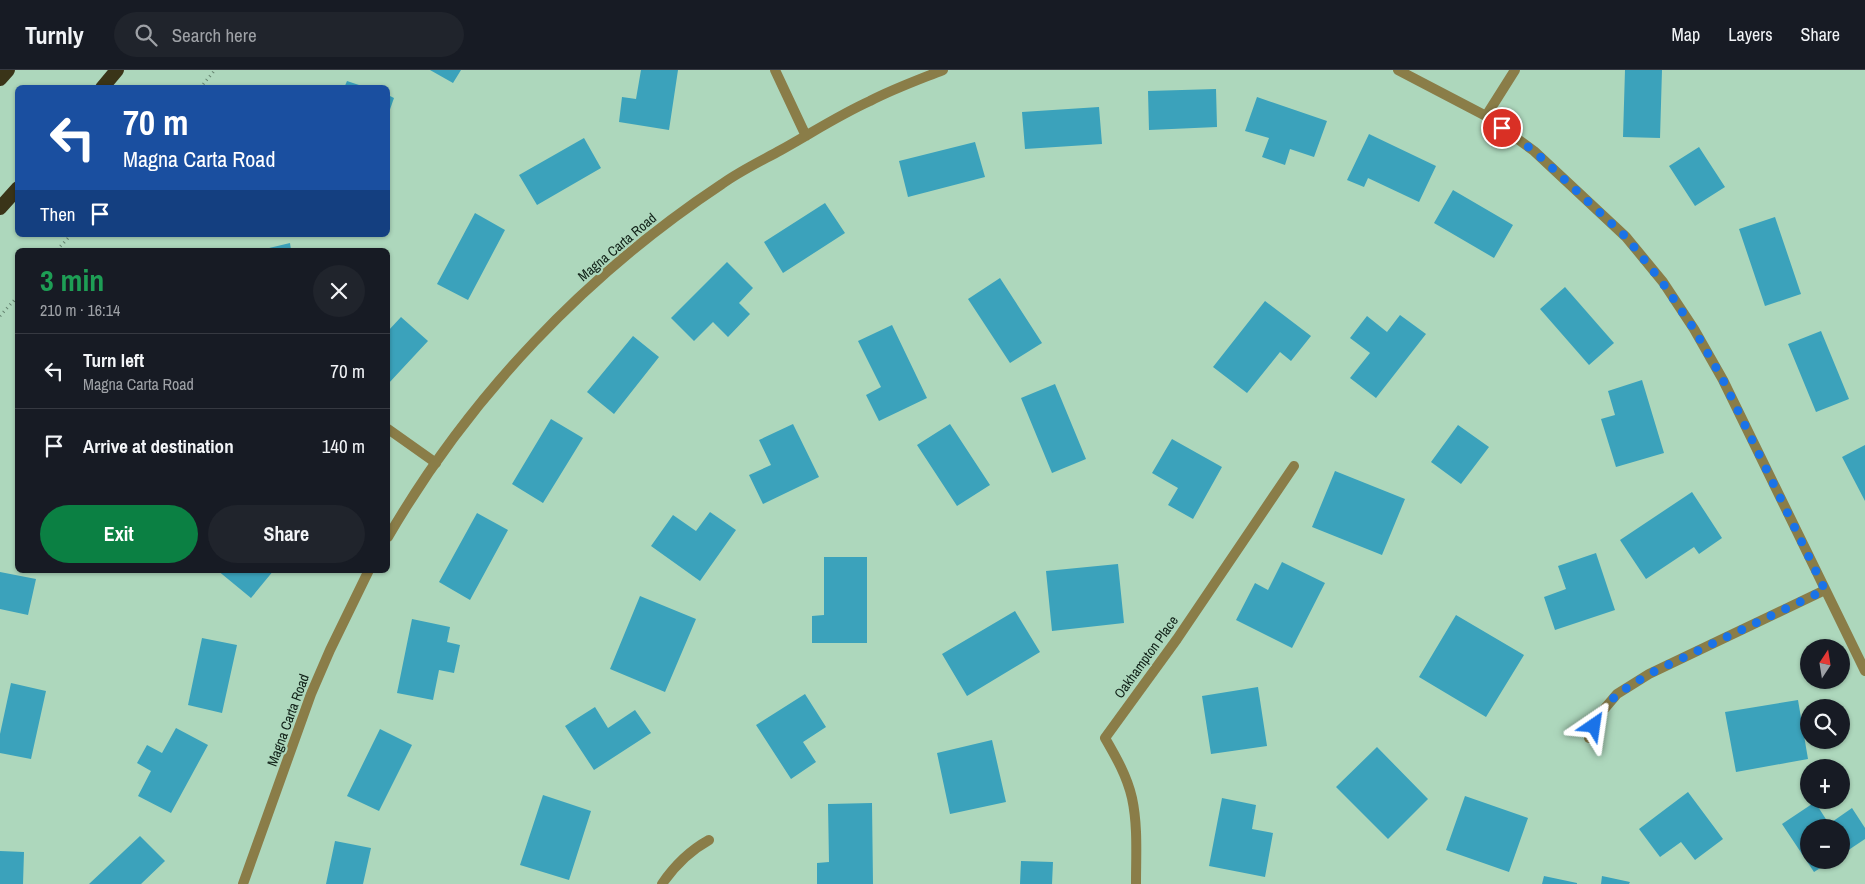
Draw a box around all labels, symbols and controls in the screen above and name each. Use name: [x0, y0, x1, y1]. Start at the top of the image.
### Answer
search box: [114, 12, 464, 57]
text: Turnly: [25, 19, 84, 51]
icon: search: [132, 21, 160, 49]
text: Search here: [172, 22, 257, 48]
text: Map: [1672, 22, 1700, 47]
text: Layers: [1728, 22, 1773, 47]
text: Share: [1801, 22, 1840, 47]
text: 70 m: [123, 99, 188, 146]
icon: left: [40, 105, 105, 170]
pin: [1481, 107, 1523, 149]
icon: arrive: [1488, 114, 1516, 142]
text: Magna Carta Road: [123, 144, 275, 174]
icon: arrive: [86, 200, 114, 228]
text: Then: [40, 201, 76, 227]
street label: Magna Carta Road: [574, 209, 660, 285]
text: 3 min: [40, 260, 104, 300]
button: close: [313, 265, 365, 317]
text: 210 m · 16:14: [40, 299, 120, 321]
text: Turn left: [83, 347, 144, 373]
icon: left: [40, 357, 68, 385]
text: 70 m: [330, 358, 365, 384]
text: Magna Carta Road: [83, 373, 194, 395]
icon: arrive: [40, 432, 68, 460]
text: Arrive at destination: [83, 433, 234, 459]
text: 140 m: [322, 433, 365, 459]
button: Exit: [40, 505, 198, 563]
button: Share: [208, 505, 365, 563]
street label: Oakhampton Place: [1110, 612, 1182, 702]
north arrow: [1800, 639, 1850, 689]
map controls: [1800, 639, 1850, 869]
street label: Magna Carta Road: [263, 671, 313, 769]
position arrow: [1567, 699, 1619, 751]
button: search: [1800, 699, 1850, 749]
button: +: [1800, 759, 1850, 809]
button: −: [1800, 819, 1850, 869]

